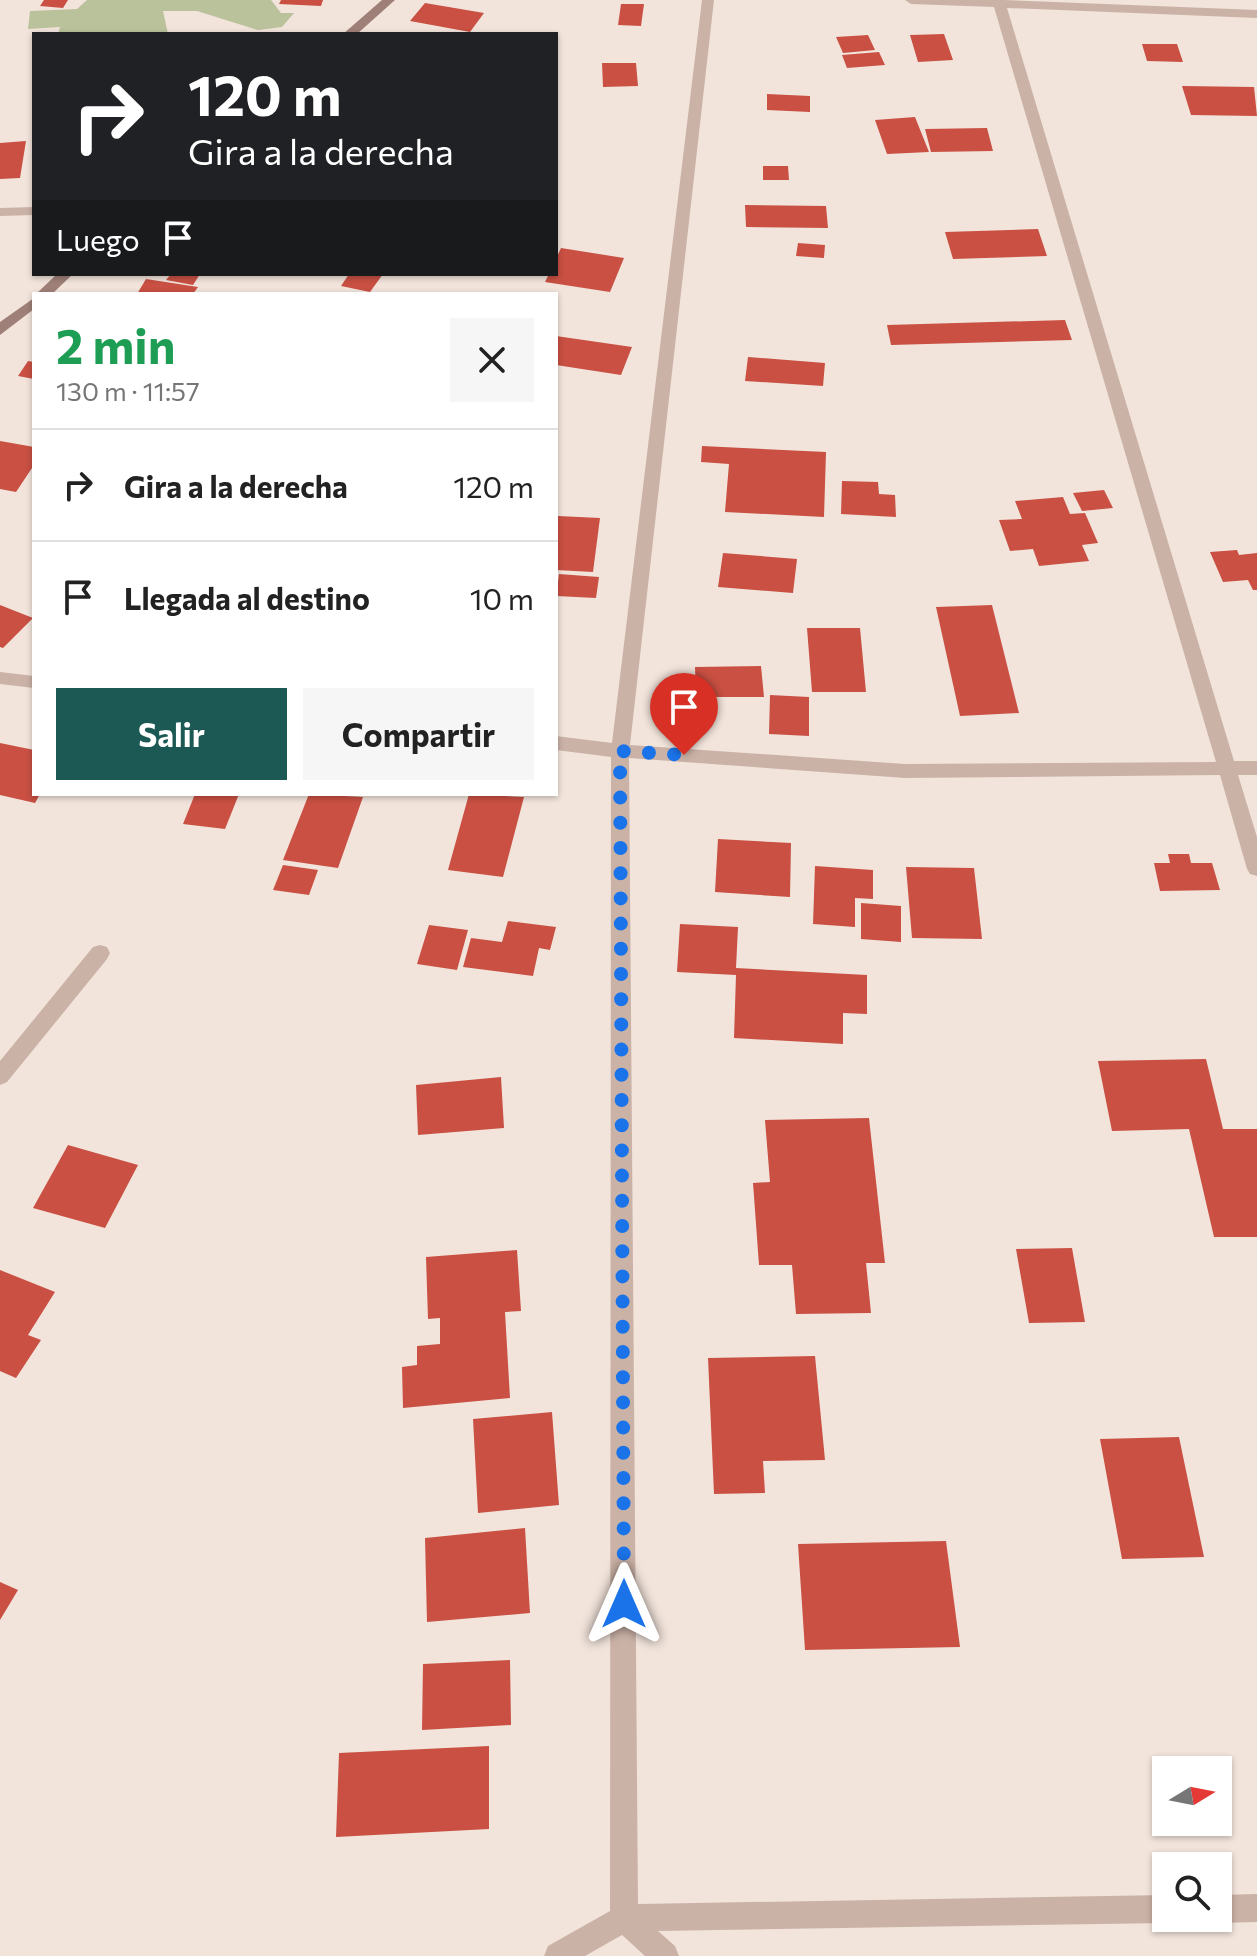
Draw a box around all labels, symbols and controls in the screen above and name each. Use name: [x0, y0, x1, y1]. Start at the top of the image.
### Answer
text: 120 m: [188, 59, 342, 128]
icon: right: [56, 64, 160, 168]
text: Gira a la derecha: [188, 128, 454, 172]
icon: arrive: [156, 216, 200, 260]
text: Luego: [56, 220, 140, 257]
text: 2 min: [56, 315, 176, 374]
button: close: [450, 318, 534, 402]
text: 130 m · 11:57: [56, 375, 200, 406]
icon: right: [56, 463, 100, 507]
text: Gira a la derecha: [124, 467, 348, 504]
text: 120 m: [453, 467, 534, 504]
icon: arrive: [56, 575, 100, 619]
text: Llegada al destino: [124, 579, 370, 616]
text: 10 m: [470, 579, 534, 616]
pin: [650, 673, 718, 755]
icon: arrive: [662, 685, 706, 729]
button: Salir: [56, 688, 287, 780]
button: Compartir: [303, 688, 534, 780]
position arrow: [582, 1562, 666, 1646]
north arrow: [1152, 1756, 1232, 1836]
map controls: [1152, 1756, 1232, 1932]
button: search: [1152, 1852, 1232, 1932]

